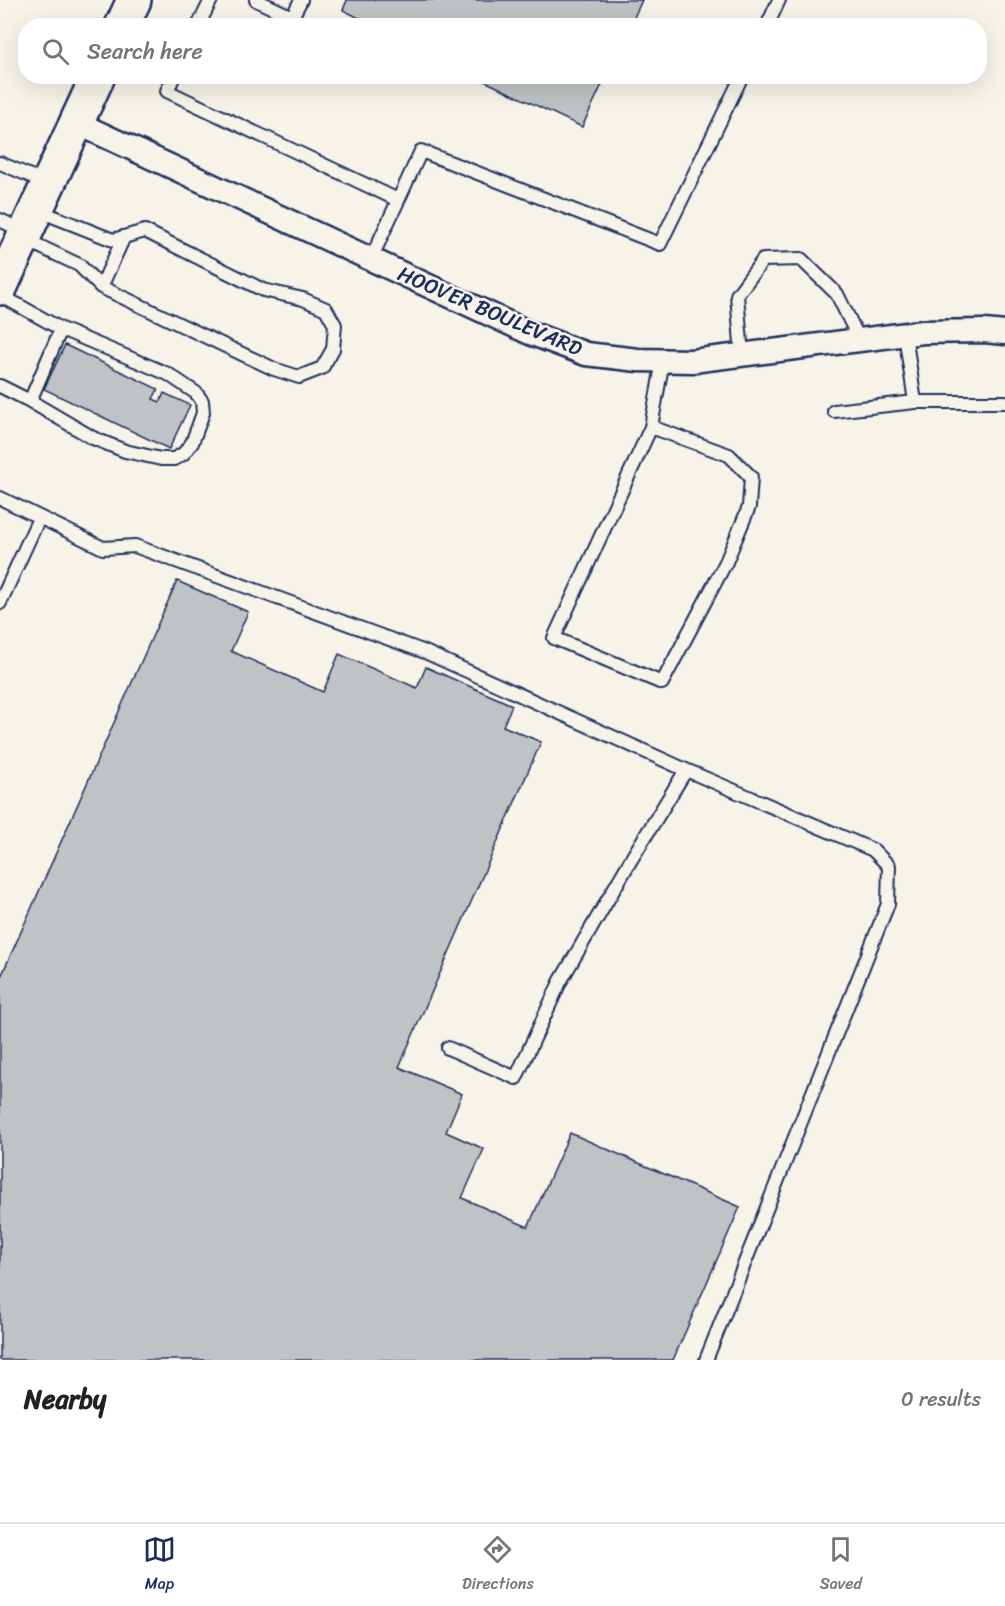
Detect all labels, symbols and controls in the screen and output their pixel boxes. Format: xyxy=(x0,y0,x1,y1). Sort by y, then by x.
search box xyxy=(18,18,987,84)
text: Search here xyxy=(87,32,203,71)
icon: search xyxy=(39,35,72,68)
street label: HOOVER BOULEVARD xyxy=(392,255,589,367)
text: Nearby xyxy=(24,1376,106,1422)
text: 0 results xyxy=(901,1382,981,1417)
tab: Map xyxy=(143,1533,176,1598)
tab: Directions xyxy=(462,1533,534,1598)
tab: Saved xyxy=(820,1533,862,1598)

